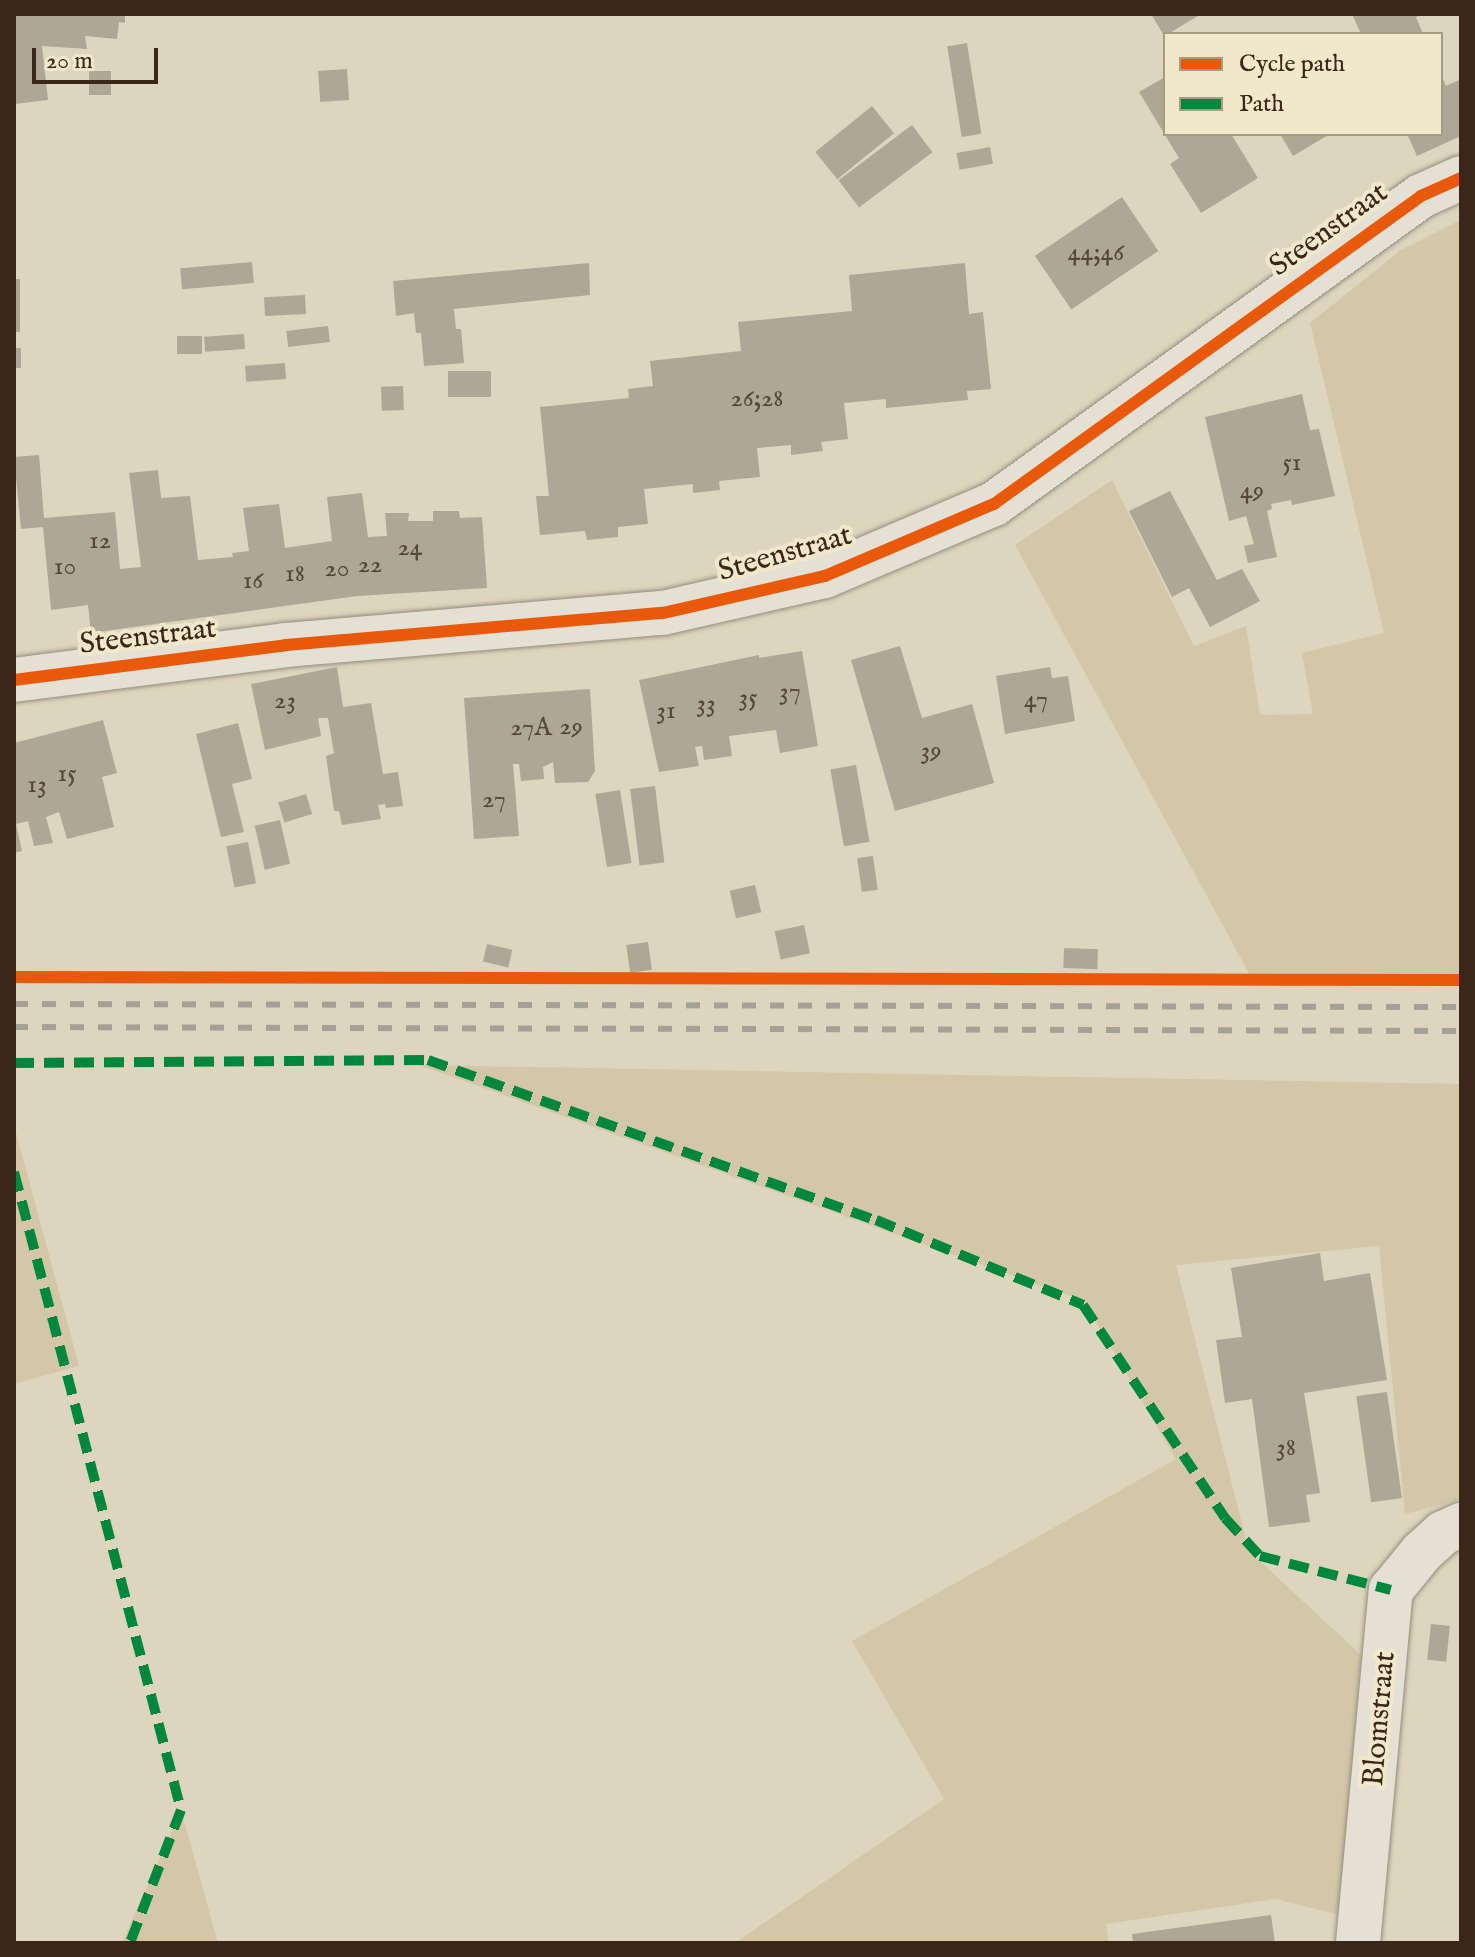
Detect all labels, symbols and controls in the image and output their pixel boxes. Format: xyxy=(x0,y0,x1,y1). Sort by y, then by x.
scale bar xyxy=(36,32,162,82)
legend xyxy=(1163,32,1443,136)
text: 20 m xyxy=(46,46,93,77)
text: Cycle path xyxy=(1239,49,1345,80)
text: Path xyxy=(1239,89,1284,120)
street label: Steenstraat xyxy=(1263,175,1395,285)
house number: 44;46 xyxy=(1068,237,1124,269)
house number: 26;28 xyxy=(731,383,783,415)
house number: 51 xyxy=(1282,447,1302,479)
house number: 49 xyxy=(1240,475,1264,507)
street label: Steenstraat xyxy=(714,518,856,590)
house number: 12 xyxy=(89,525,111,557)
house number: 24 xyxy=(398,532,422,564)
house number: 22 xyxy=(358,549,382,581)
house number: 10 xyxy=(54,551,76,583)
house number: 20 xyxy=(325,553,349,585)
house number: 18 xyxy=(285,558,305,590)
house number: 16 xyxy=(243,565,263,597)
street label: Steenstraat xyxy=(78,611,218,663)
house number: 37 xyxy=(779,676,801,708)
house number: 35 xyxy=(738,682,758,714)
house number: 47 xyxy=(1024,684,1048,716)
house number: 23 xyxy=(274,685,296,717)
house number: 33 xyxy=(696,688,716,720)
house number: 31 xyxy=(656,695,676,727)
house number: 29 xyxy=(559,711,583,743)
house number: 27A xyxy=(510,712,552,744)
house number: 39 xyxy=(920,735,942,767)
house number: 15 xyxy=(57,758,77,790)
house number: 13 xyxy=(27,769,47,801)
house number: 27 xyxy=(482,784,506,816)
house number: 38 xyxy=(1276,1432,1296,1464)
street label: Blomstraat xyxy=(1356,1650,1404,1788)

